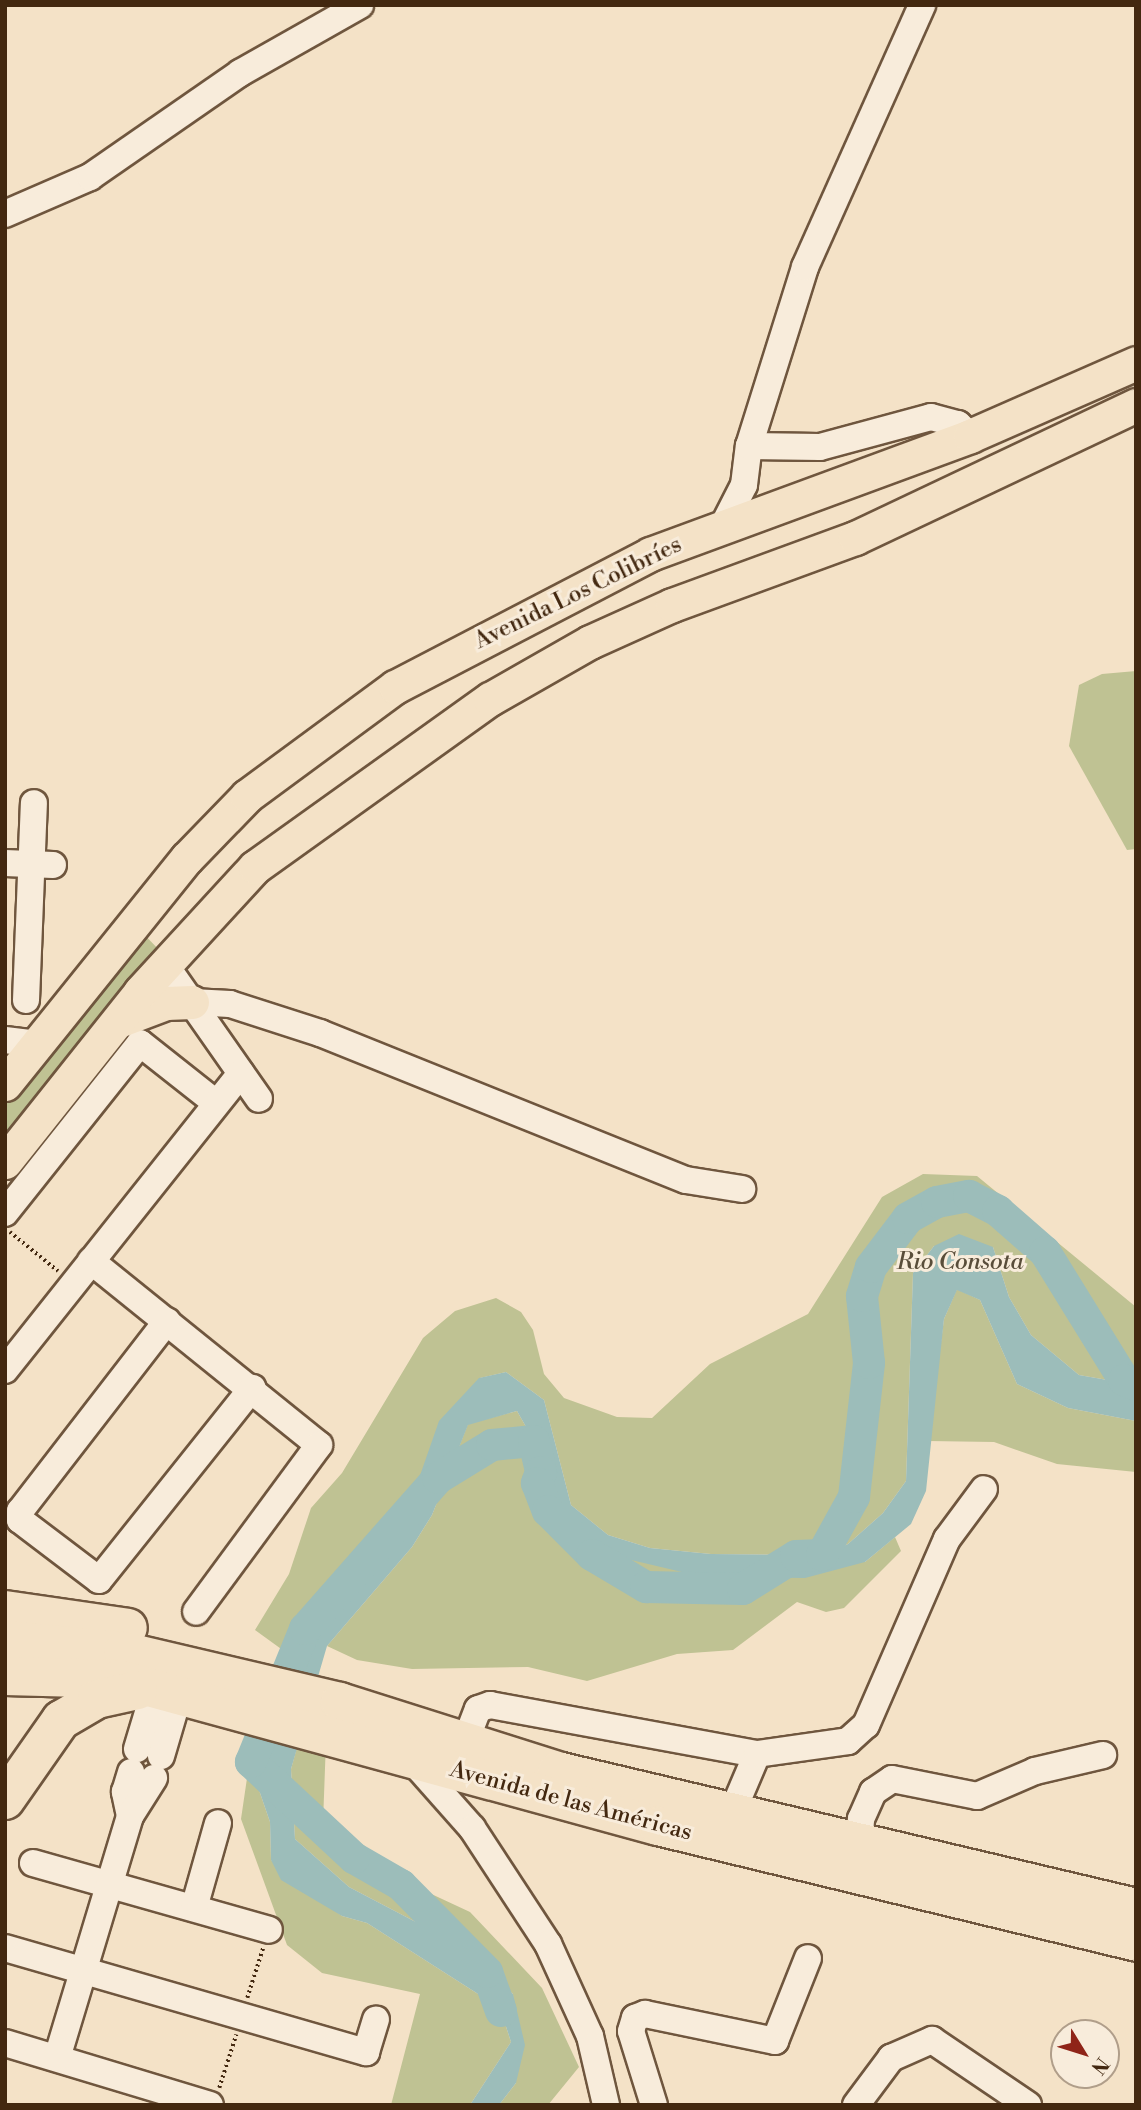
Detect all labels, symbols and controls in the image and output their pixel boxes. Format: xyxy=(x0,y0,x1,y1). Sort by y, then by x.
street label: Avenida Los Colibríes xyxy=(470,531,686,655)
water label: Rio Consota xyxy=(897,1249,1023,1277)
street label: Avenida de las Américas xyxy=(447,1755,695,1847)
north arrow xyxy=(1050,2019,1120,2089)
text: N xyxy=(1086,2052,1114,2079)

